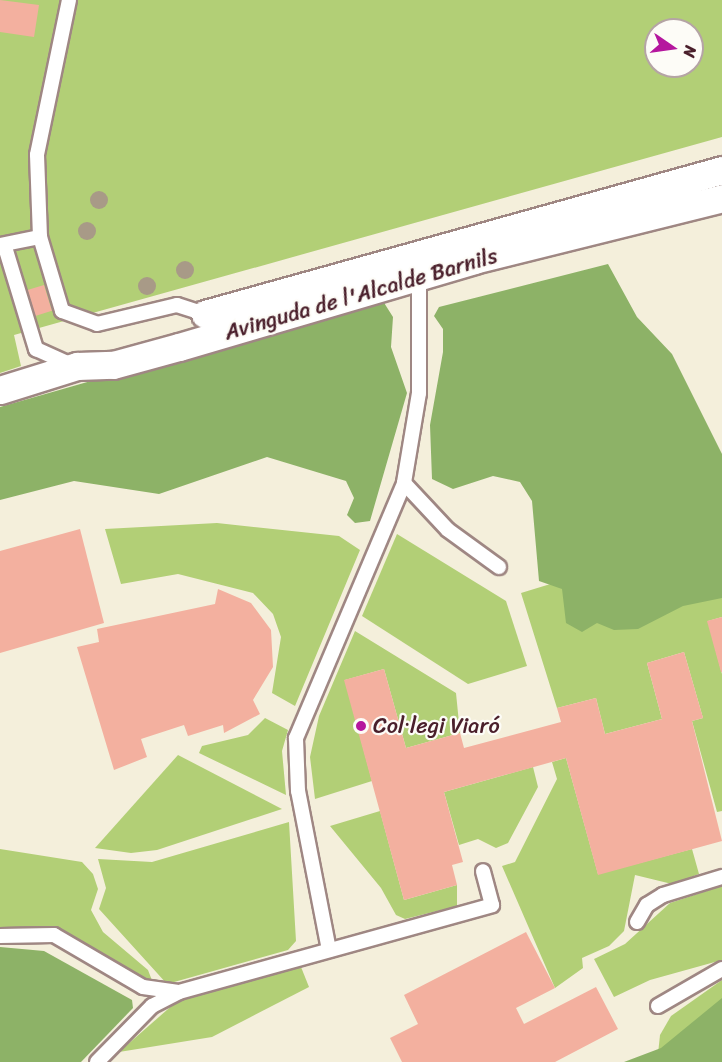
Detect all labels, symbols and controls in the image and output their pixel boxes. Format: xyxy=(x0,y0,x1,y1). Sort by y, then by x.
north arrow xyxy=(644,18,704,78)
text: N xyxy=(675,43,705,60)
street label: Avinguda de l'Alcalde Barnils xyxy=(221,242,501,346)
place label: Col·legi Viaró xyxy=(373,713,501,739)
marker: Col·legi Viaró xyxy=(354,719,368,733)

